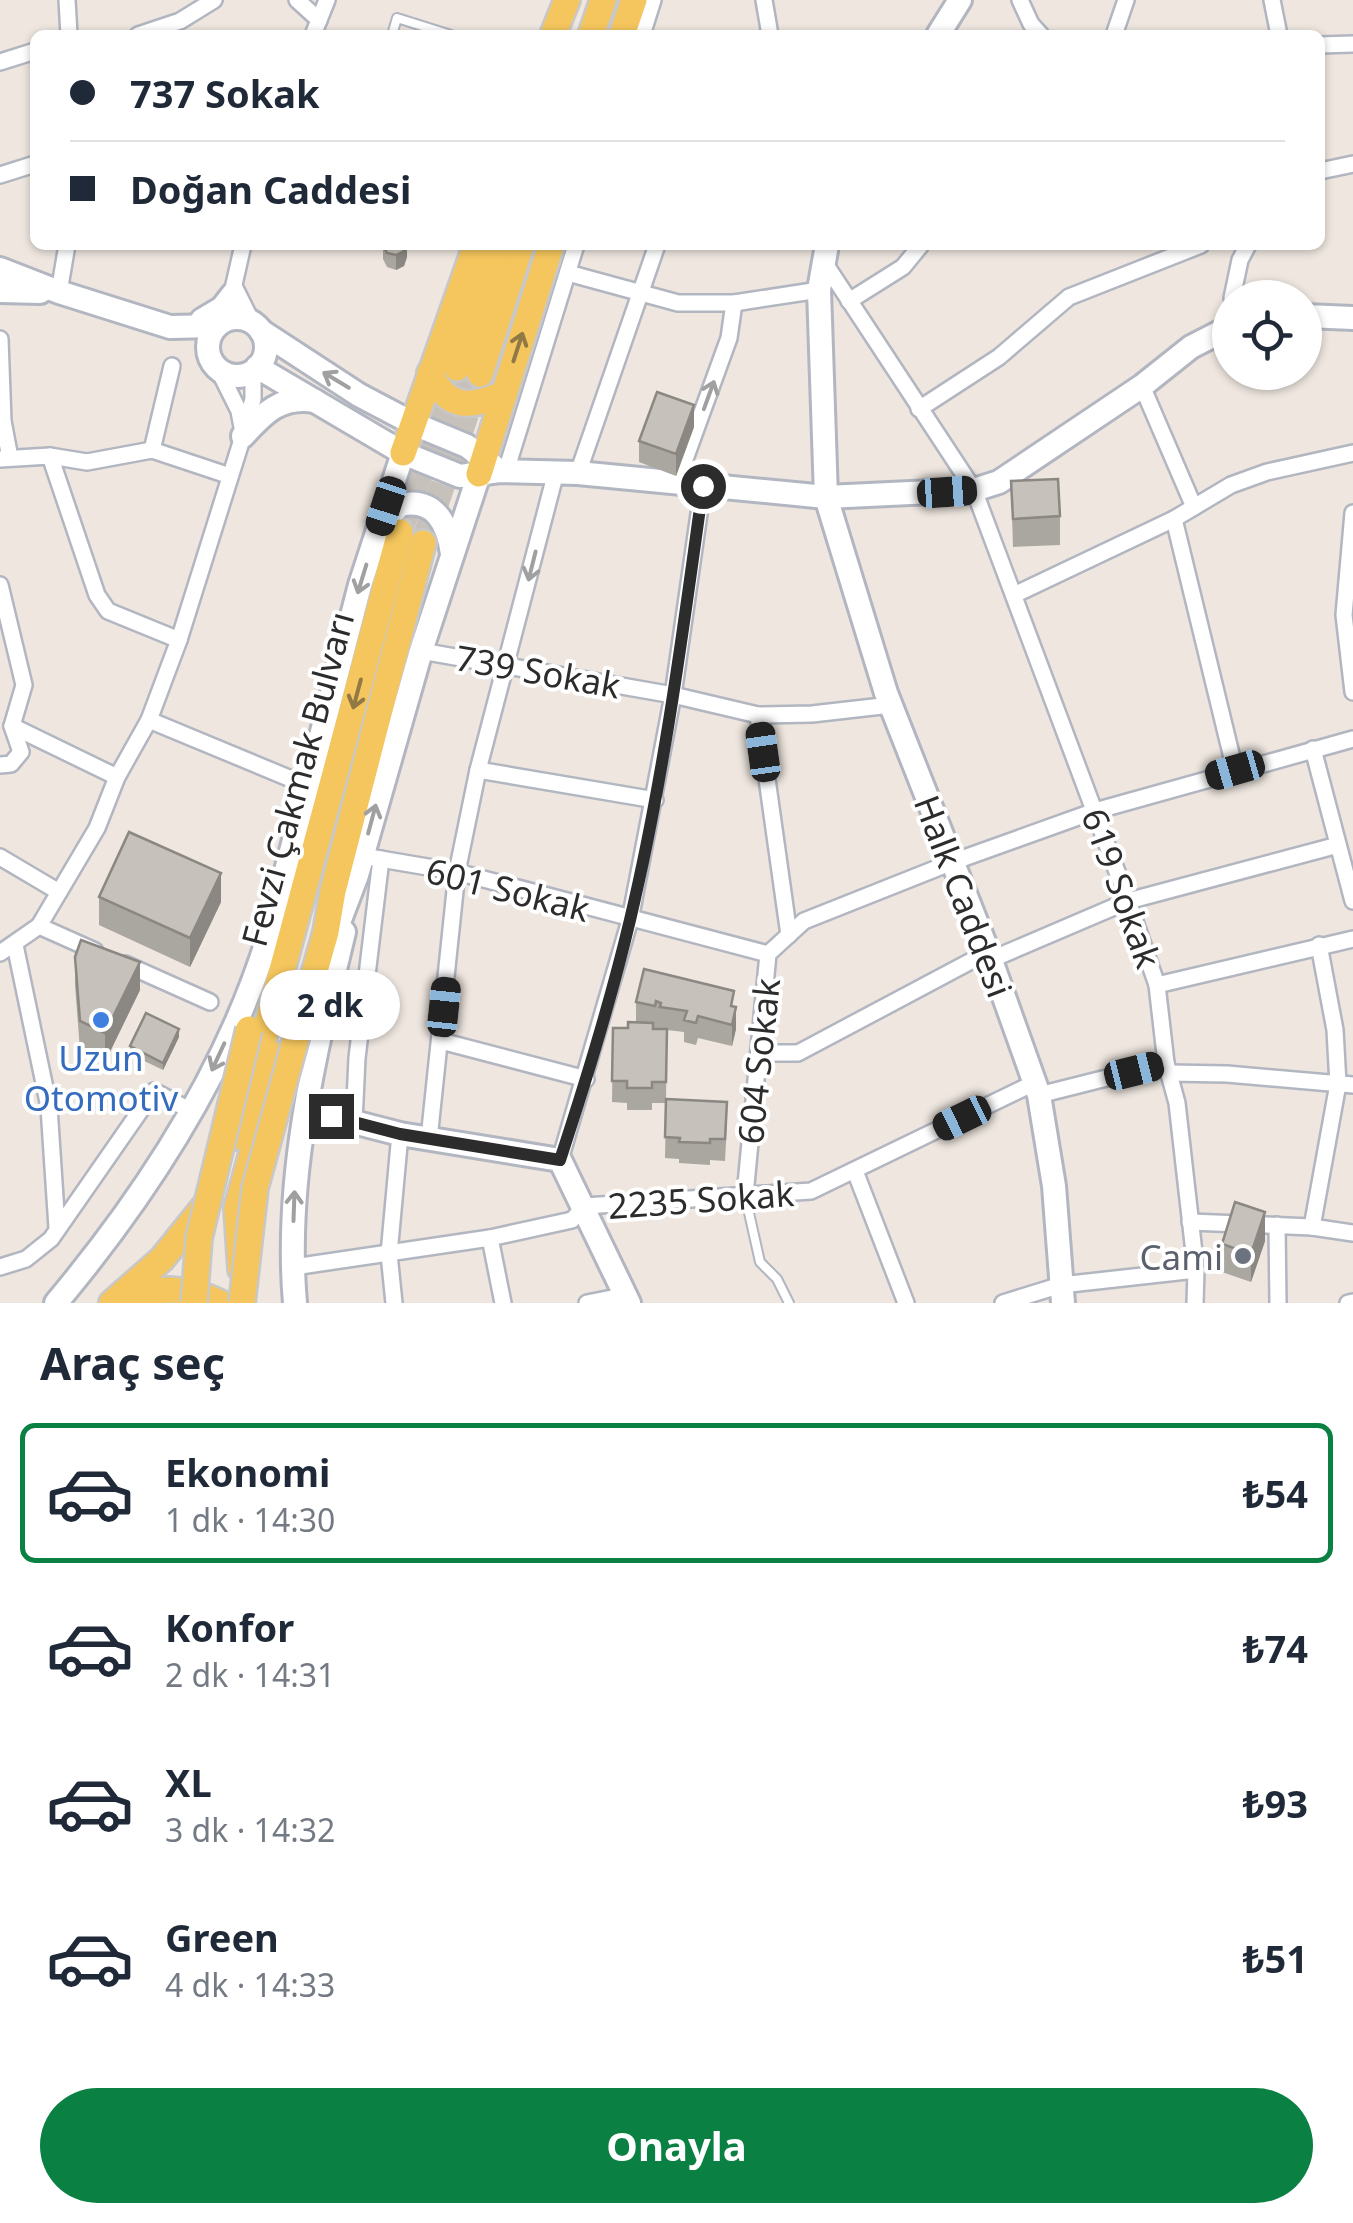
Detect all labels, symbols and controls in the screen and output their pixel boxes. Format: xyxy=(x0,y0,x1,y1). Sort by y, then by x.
text: 737 Sokak xyxy=(130,67,320,119)
text: Doğan Caddesi xyxy=(130,163,411,215)
map controls xyxy=(1212,280,1322,390)
button: locate xyxy=(1212,280,1322,390)
one-way arrow xyxy=(511,332,529,363)
one-way arrow xyxy=(322,370,351,390)
one-way arrow xyxy=(701,380,719,411)
route start xyxy=(681,464,726,509)
car xyxy=(362,473,410,539)
car xyxy=(916,475,978,509)
one-way arrow xyxy=(522,550,541,582)
one-way arrow xyxy=(352,563,370,595)
street label: Fevzi Çakmak Bulvarı xyxy=(230,607,364,951)
street label: 739 Sokak xyxy=(452,633,624,709)
one-way arrow xyxy=(346,677,365,709)
car xyxy=(744,720,782,784)
car xyxy=(1202,747,1268,793)
street label: Halk Caddesi xyxy=(904,788,1024,1004)
street label: 619 Sokak xyxy=(1071,802,1173,975)
one-way arrow xyxy=(364,804,383,835)
street label: 601 Sokak xyxy=(421,846,595,932)
callout: 2 dk xyxy=(261,971,401,1041)
street label: 604 Sokak xyxy=(726,975,790,1146)
car xyxy=(426,976,462,1038)
text: 2 dk xyxy=(297,983,363,1026)
marker: Uzun Otomotiv xyxy=(90,1009,112,1031)
place label: Uzun Otomotiv xyxy=(24,1034,178,1121)
one-way arrow xyxy=(208,1041,227,1071)
car xyxy=(1101,1049,1167,1093)
car xyxy=(928,1091,996,1145)
route end xyxy=(309,1094,354,1139)
street label: 2235 Sokak xyxy=(606,1169,796,1229)
one-way arrow xyxy=(284,1190,303,1222)
place label: Cami xyxy=(1139,1233,1223,1280)
marker: Cami xyxy=(1232,1245,1254,1267)
text: Araç seç xyxy=(40,1332,225,1393)
text: Ekonomi xyxy=(165,1446,330,1498)
icon: car xyxy=(45,1448,135,1538)
text: ₺54 xyxy=(1243,1467,1308,1519)
text: 1 dk · 14:30 xyxy=(165,1498,335,1541)
text: Konfor xyxy=(165,1601,294,1653)
icon: car xyxy=(45,1603,135,1693)
text: ₺74 xyxy=(1243,1622,1308,1674)
text: 2 dk · 14:31 xyxy=(165,1653,335,1696)
text: XL xyxy=(165,1756,212,1808)
icon: car xyxy=(45,1758,135,1848)
text: ₺93 xyxy=(1243,1777,1308,1829)
text: 3 dk · 14:32 xyxy=(165,1808,335,1851)
text: Green xyxy=(165,1911,279,1963)
icon: car xyxy=(45,1913,135,2003)
text: ₺51 xyxy=(1243,1932,1308,1984)
text: 4 dk · 14:33 xyxy=(165,1963,335,2006)
button: Onayla xyxy=(40,2088,1313,2203)

